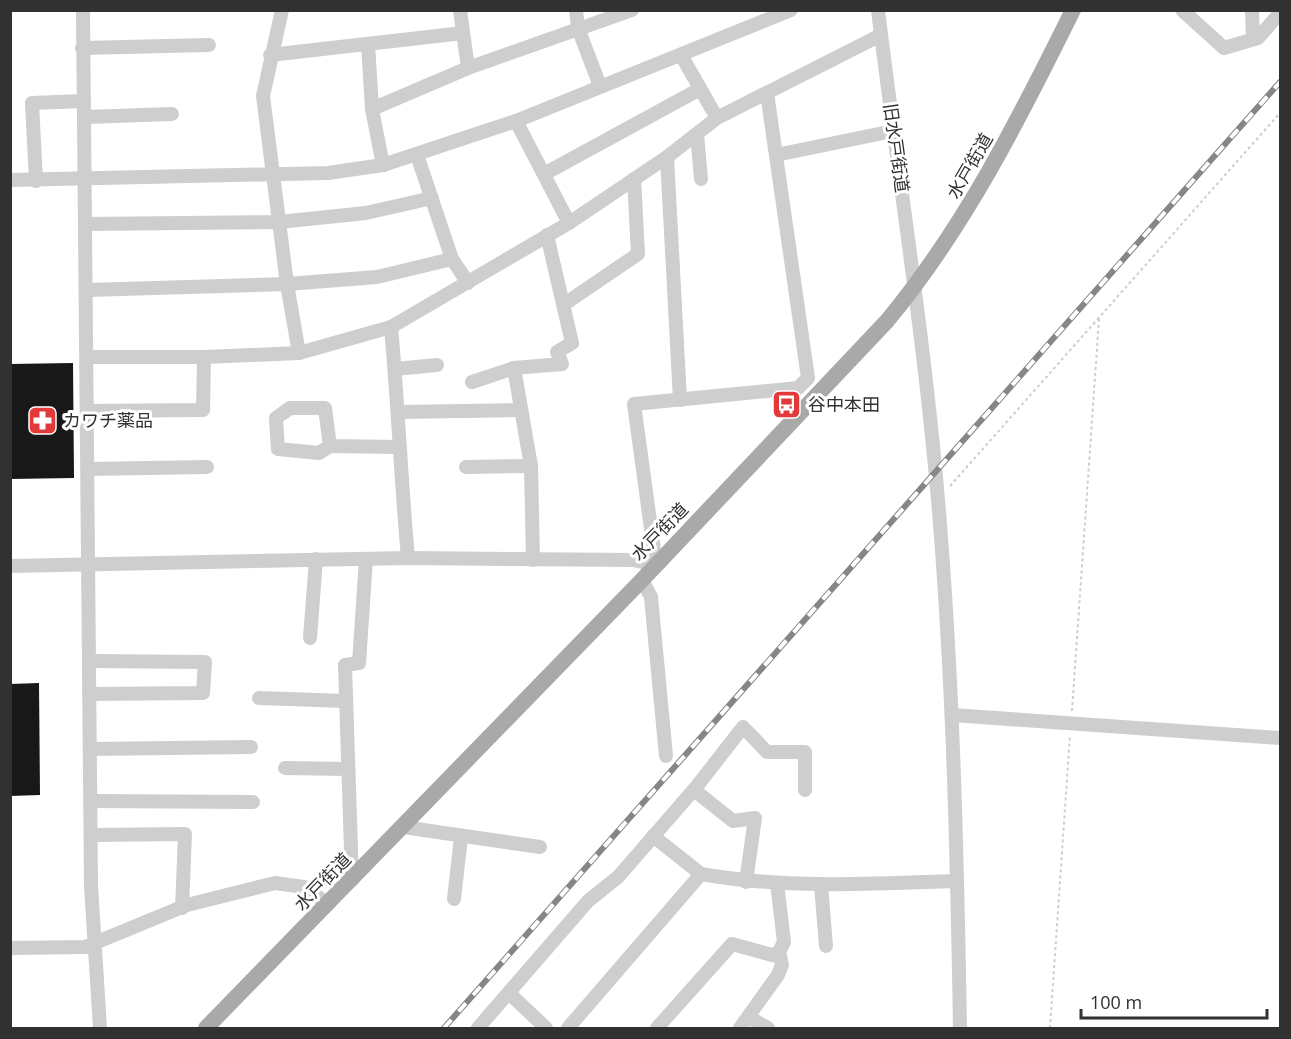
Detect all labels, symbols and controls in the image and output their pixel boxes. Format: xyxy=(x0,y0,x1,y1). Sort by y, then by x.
street label: 旧水戸街道 xyxy=(879,102,915,194)
street label: 水戸街道 xyxy=(941,128,998,203)
bus stop icon: 谷中本田 xyxy=(771,389,803,421)
place label: 谷中本田 xyxy=(808,392,880,416)
pharmacy icon: カワチ薬品 xyxy=(26,405,58,437)
place label: カワチ薬品 xyxy=(63,408,153,432)
street label: 水戸街道 xyxy=(626,497,693,566)
street label: 水戸街道 xyxy=(289,847,356,916)
scale bar xyxy=(1081,982,1267,1020)
text: 100 m xyxy=(1090,990,1142,1014)

